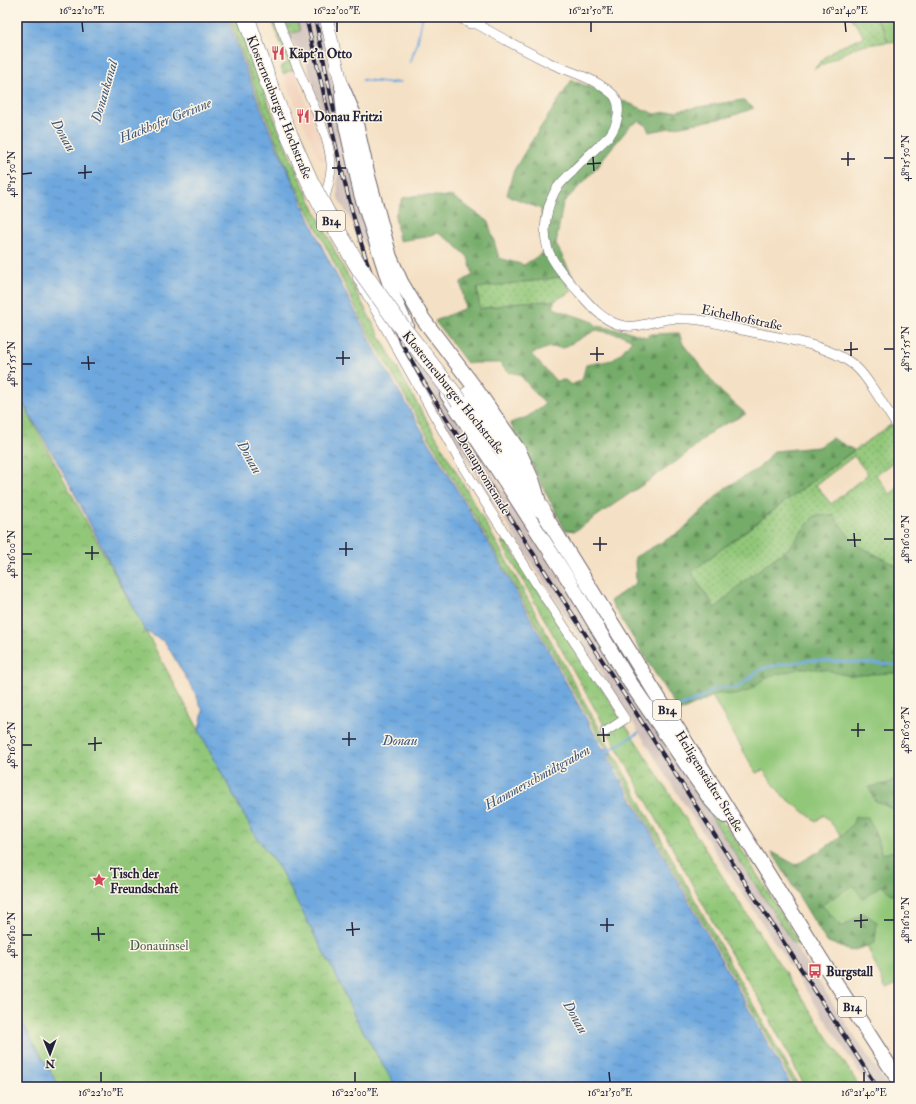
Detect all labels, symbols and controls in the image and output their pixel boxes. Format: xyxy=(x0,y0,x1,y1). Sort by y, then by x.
text: 16°22'10"E xyxy=(60,5,105,17)
text: 16°22'00"E xyxy=(314,5,360,17)
text: 16°21'50"E xyxy=(569,5,613,17)
text: 16°21'40"E xyxy=(822,5,868,17)
street label: Klosterneuburger Hochstraße xyxy=(243,33,315,182)
restaurant icon: Käpt'n Otto xyxy=(270,45,286,61)
place label: Käpt'n Otto xyxy=(289,46,353,63)
water label: Donaukanal xyxy=(87,57,122,125)
water label: Hackhofer Gerinne xyxy=(116,94,214,147)
restaurant icon: Donau Fritzi xyxy=(295,108,311,124)
place label: Donau Fritzi xyxy=(314,109,383,125)
water label: Donau xyxy=(47,115,80,155)
text: 48°15'50"N xyxy=(900,135,912,181)
text: 48°15'50"N xyxy=(6,151,18,197)
road number: B14 xyxy=(317,211,345,231)
street label: Eichelhofstraße xyxy=(700,302,784,334)
text: 48°15'55"N xyxy=(900,326,912,372)
street label: Klosterneuburger Hochstraße xyxy=(399,328,508,458)
text: 48°15'55"N xyxy=(6,341,18,387)
street label: Donaupromenade xyxy=(452,430,514,518)
water label: Donau xyxy=(233,437,266,477)
text: 48°16'00"N xyxy=(900,515,912,563)
text: 48°16'00"N xyxy=(6,530,18,578)
road number: B14 xyxy=(653,700,681,720)
text: 48°16'05"N xyxy=(900,706,912,754)
text: 48°16'05"N xyxy=(6,721,18,769)
street label: Heiligenstädter Straße xyxy=(672,728,747,836)
water label: Donau xyxy=(382,732,418,749)
water label: Hammerschmidtgraben xyxy=(481,741,593,814)
place label: Tisch der Freundschaft xyxy=(109,866,179,897)
place icon: Tisch der Freundschaft xyxy=(91,872,107,888)
text: 48°16'10"N xyxy=(900,897,912,943)
text: 48°16'10"N xyxy=(6,912,18,958)
park label: Donauinsel xyxy=(129,938,189,954)
bus stop icon: Burgstall xyxy=(807,963,823,979)
place label: Burgstall xyxy=(826,964,874,981)
water label: Donau xyxy=(559,997,592,1037)
road number: B14 xyxy=(838,997,866,1017)
north arrow xyxy=(30,1034,70,1074)
text: N xyxy=(44,1057,56,1070)
text: 16°22'10"E xyxy=(79,1087,124,1099)
text: 16°22'00"E xyxy=(332,1087,378,1099)
text: 16°21'50"E xyxy=(588,1087,632,1099)
text: 16°21'40"E xyxy=(841,1087,887,1099)

